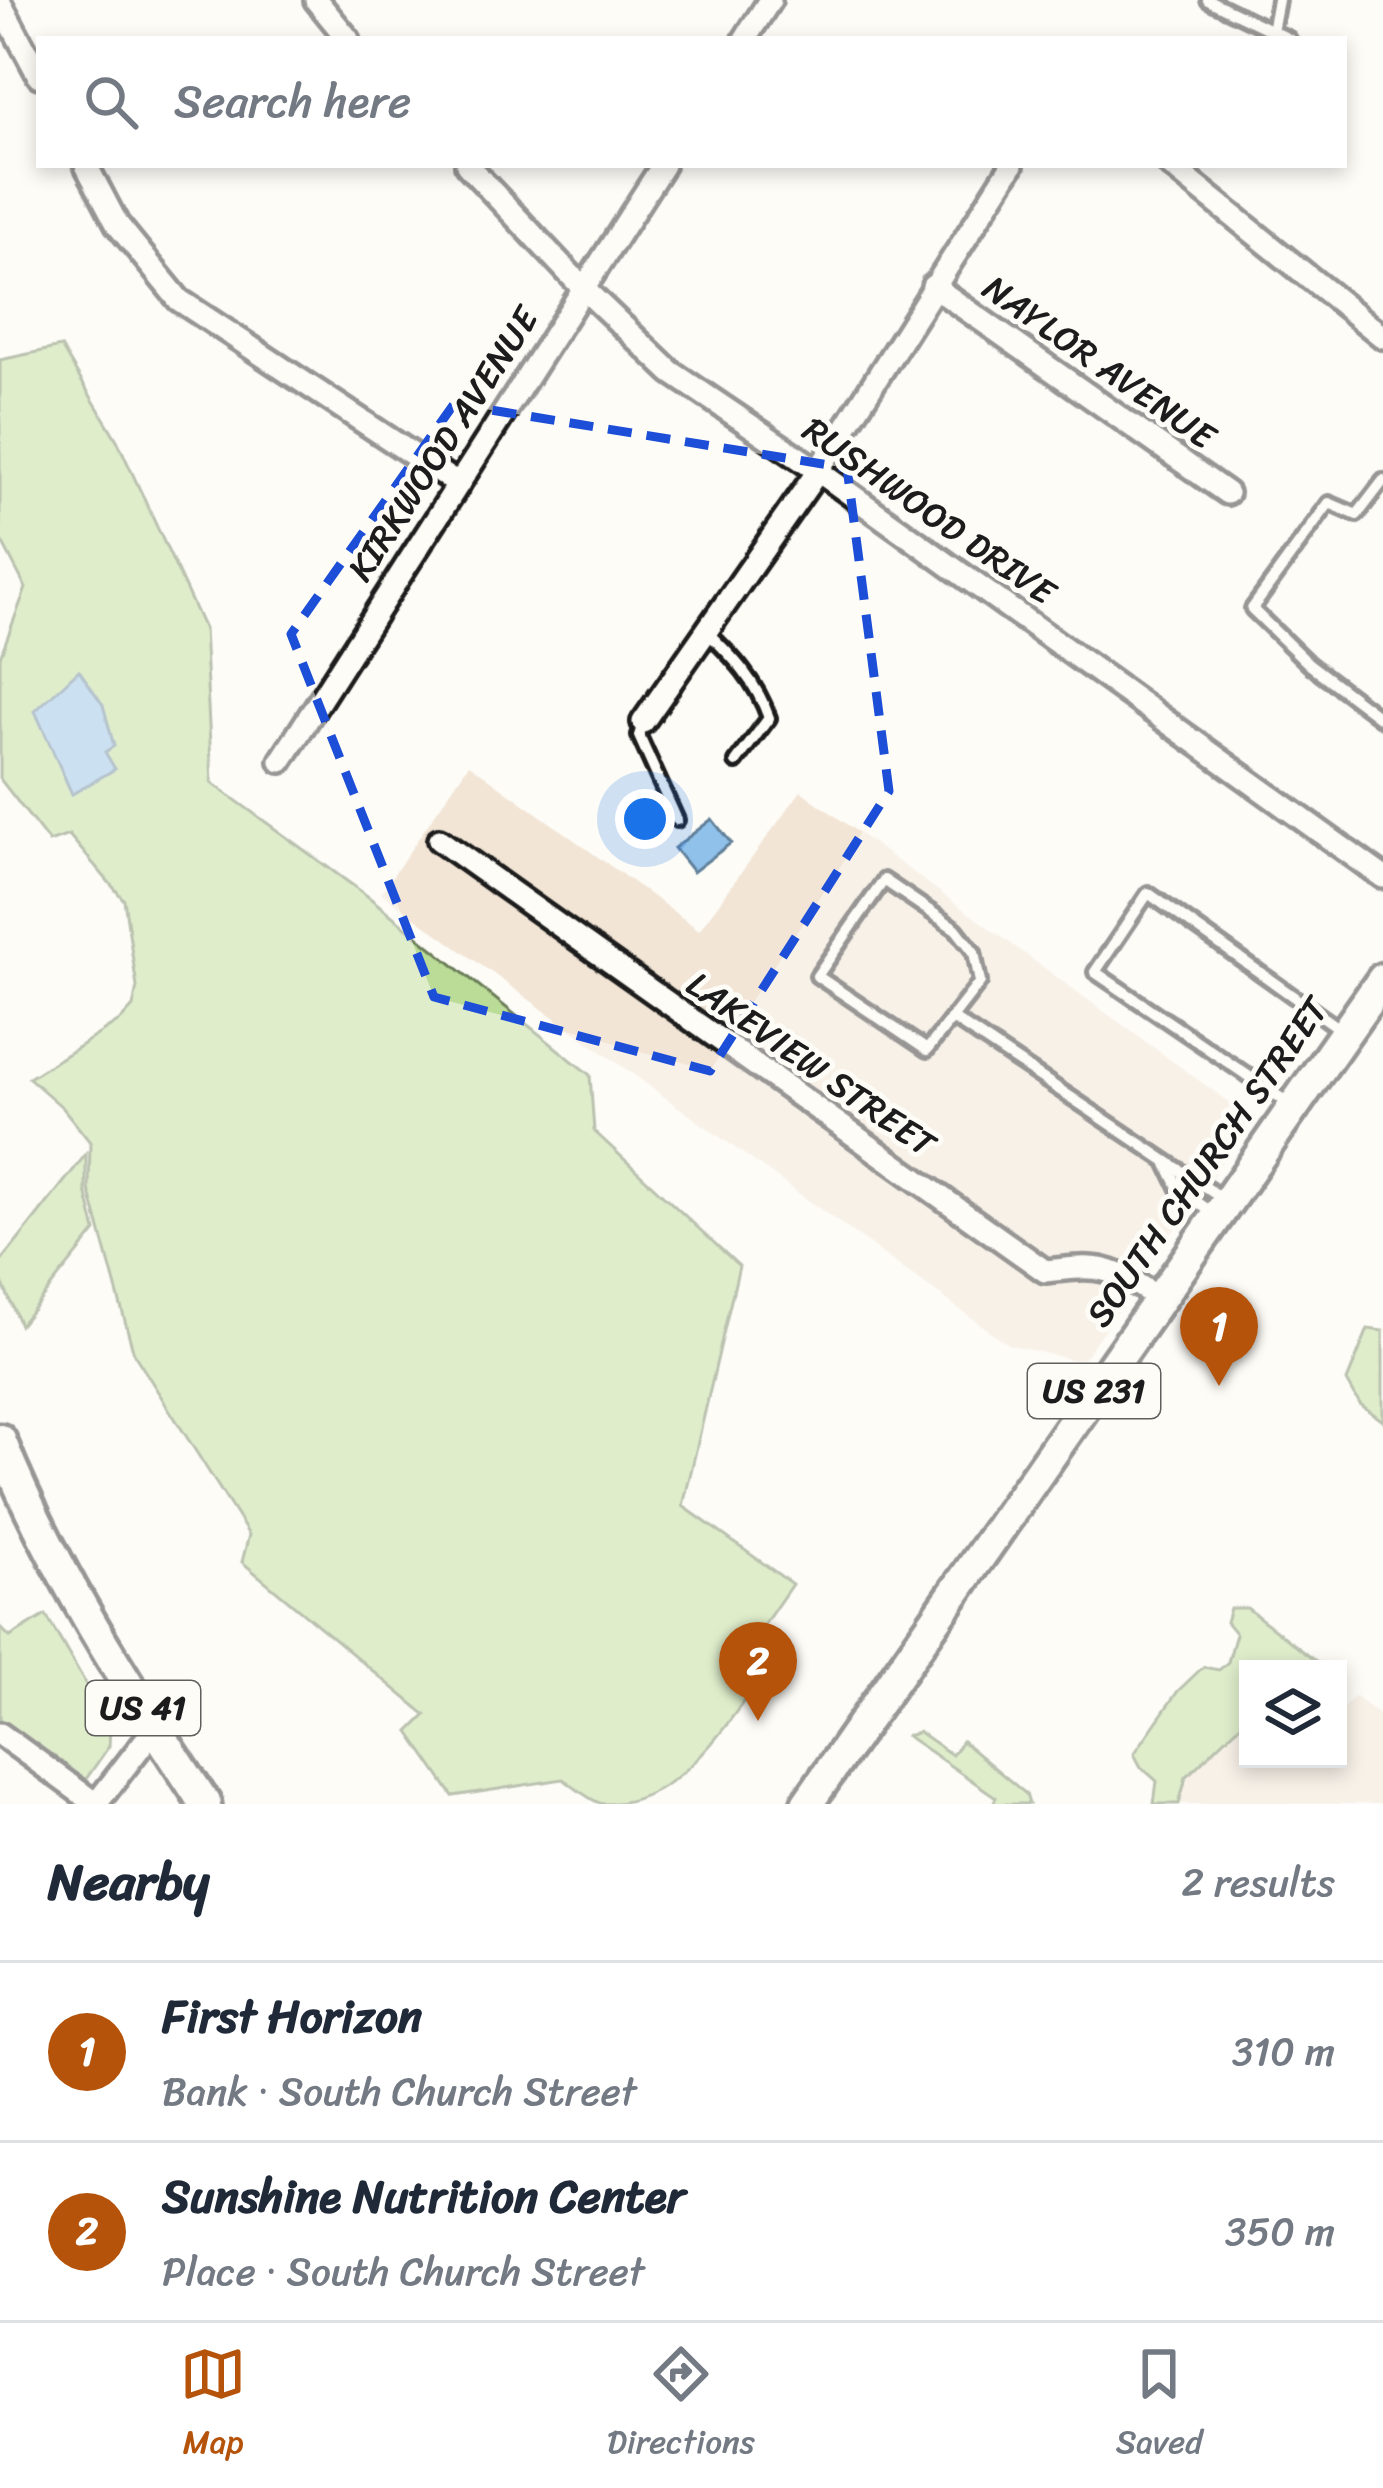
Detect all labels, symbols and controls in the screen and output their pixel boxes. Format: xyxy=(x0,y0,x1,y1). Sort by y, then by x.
search box xyxy=(36,36,1347,168)
text: Search here xyxy=(174,62,411,142)
icon: search xyxy=(78,69,144,135)
street label: NAYLOR AVENUE xyxy=(969,257,1231,468)
street label: KIRKWOOD AVENUE xyxy=(330,292,557,595)
street label: RUSHWOOD DRIVE xyxy=(789,399,1071,624)
your location xyxy=(615,789,675,849)
street label: LAKEVIEW STREET xyxy=(673,954,951,1175)
street label: SOUTH CHURCH STREET xyxy=(1068,981,1347,1341)
pin: 1 xyxy=(1180,1287,1258,1386)
road number: US 231 xyxy=(1028,1364,1160,1418)
pin: 2 xyxy=(719,1622,797,1721)
map controls xyxy=(1239,1660,1347,1768)
button: layers xyxy=(1239,1660,1347,1768)
road number: US 41 xyxy=(86,1681,200,1735)
text: Nearby xyxy=(48,1837,209,1927)
text: 2 results xyxy=(1181,1848,1335,1917)
text: First Horizon xyxy=(162,1977,422,2057)
text: 1 xyxy=(79,2017,95,2086)
text: 310 m xyxy=(1232,2017,1335,2086)
text: Bank · South Church Street xyxy=(162,2057,637,2126)
text: Sunshine Nutrition Center xyxy=(162,2157,685,2237)
text: 2 xyxy=(76,2197,98,2266)
text: 350 m xyxy=(1225,2197,1335,2266)
text: Place · South Church Street xyxy=(162,2237,644,2306)
tab: Map xyxy=(180,2341,246,2471)
tab: Directions xyxy=(607,2341,755,2471)
tab: Saved xyxy=(1116,2341,1203,2471)

